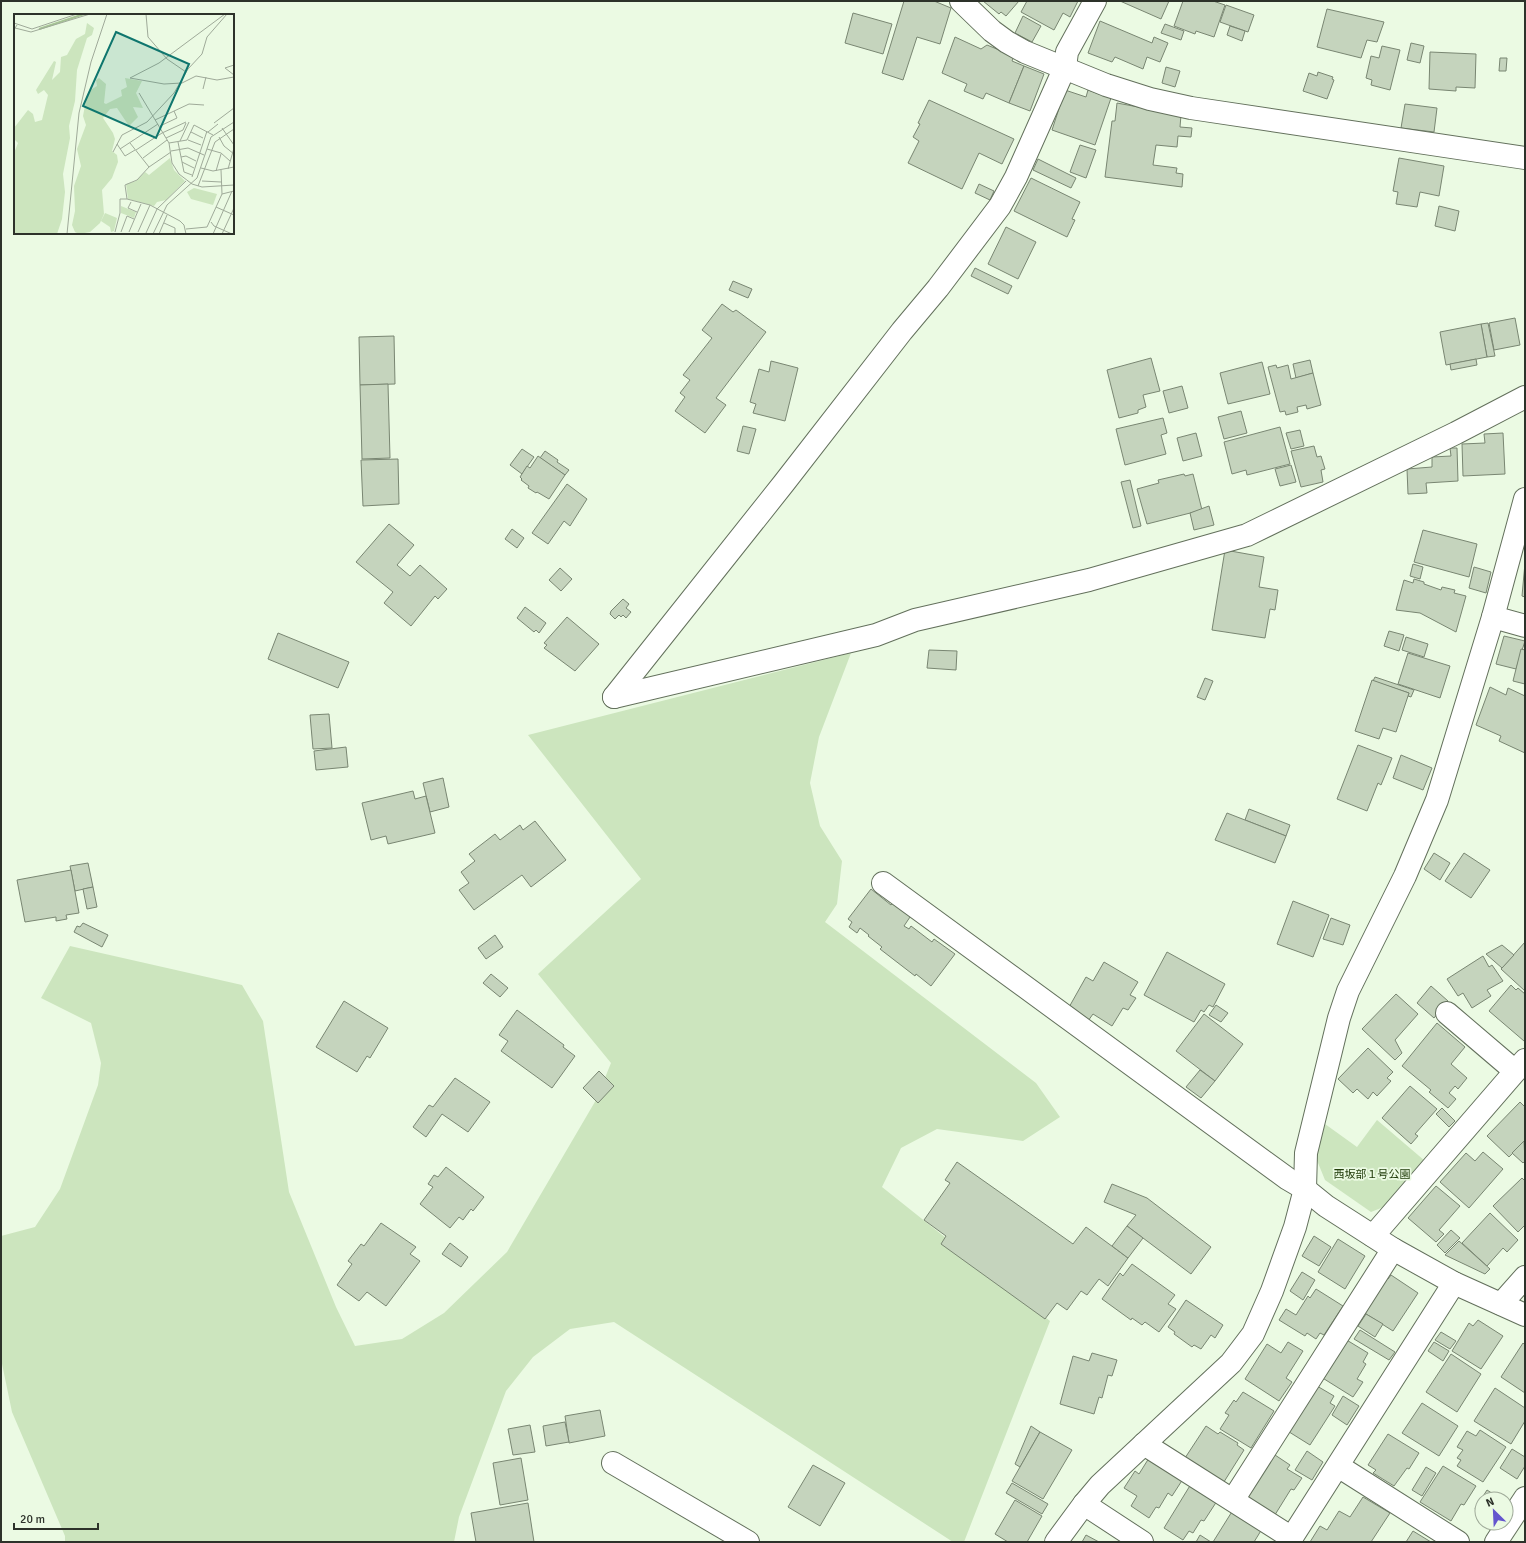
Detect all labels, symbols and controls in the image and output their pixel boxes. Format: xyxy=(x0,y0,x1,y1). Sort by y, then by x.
inset map xyxy=(14,14,234,234)
park label: 西坂部１号公園 xyxy=(1334,1168,1411,1181)
north arrow xyxy=(1474,1491,1514,1531)
text: N xyxy=(1484,1495,1496,1510)
scale bar xyxy=(14,1505,98,1531)
text: 20 m xyxy=(20,1512,45,1527)

